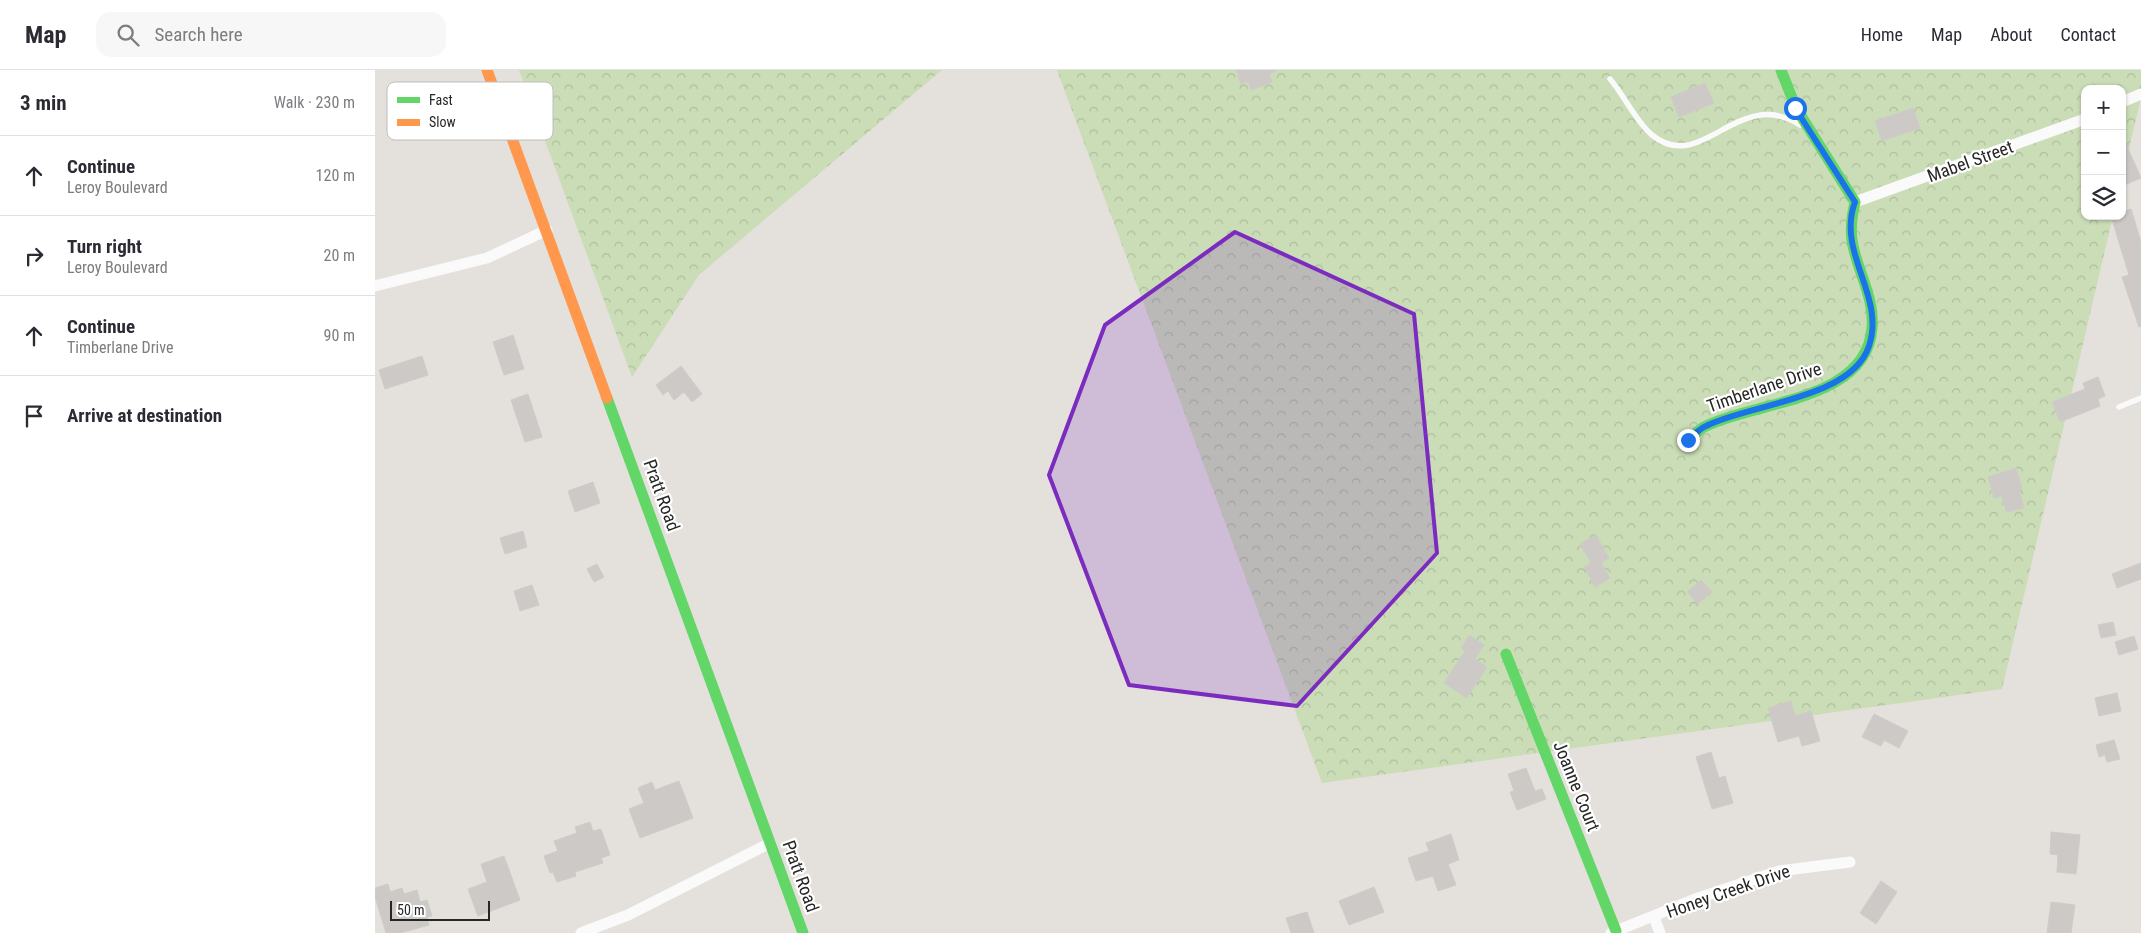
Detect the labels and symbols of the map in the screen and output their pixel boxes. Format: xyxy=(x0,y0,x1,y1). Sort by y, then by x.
legend xyxy=(387,82,553,140)
text: Fast xyxy=(429,92,453,108)
route start xyxy=(1784,97,1807,120)
text: Slow xyxy=(429,114,456,130)
street label: Mabel Street xyxy=(1924,136,2016,186)
street label: Timberlane Drive xyxy=(1704,358,1824,416)
route end xyxy=(1677,429,1700,452)
street label: Pratt Road xyxy=(639,456,685,534)
street label: Joanne Court xyxy=(1549,738,1605,834)
street label: Pratt Road xyxy=(778,837,824,915)
street label: Honey Creek Drive xyxy=(1663,860,1793,922)
scale bar xyxy=(390,898,490,921)

